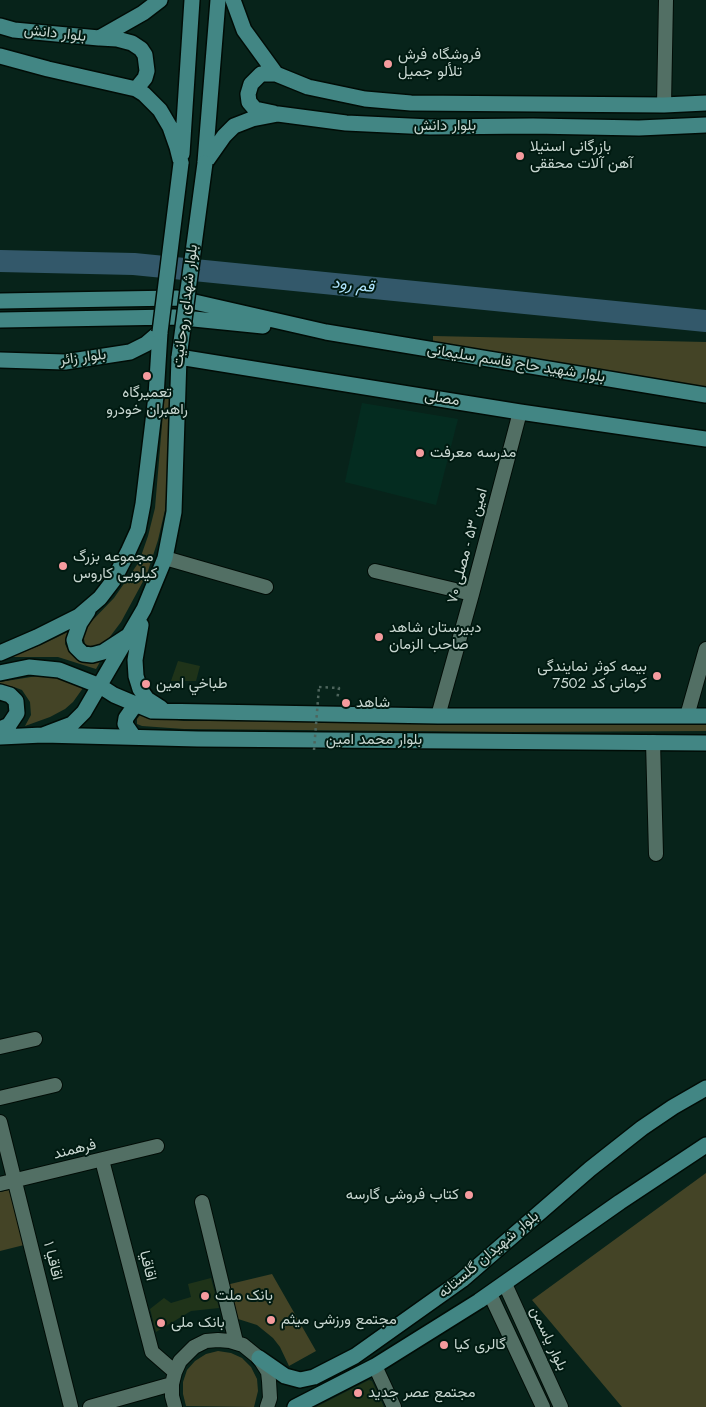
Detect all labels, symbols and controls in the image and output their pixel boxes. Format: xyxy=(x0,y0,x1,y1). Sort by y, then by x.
street label: بلوار دانش xyxy=(23,22,87,46)
place label: فروشگاه فرش تلألو جمیل xyxy=(398,46,481,81)
marker: فروشگاه فرش تلألو جمیل xyxy=(382,58,394,70)
street label: بلوار دانش xyxy=(414,117,476,135)
place label: بازرگانی استیلا آهن آلات محققی xyxy=(530,138,633,173)
marker: بازرگانی استیلا آهن آلات محققی xyxy=(514,150,526,162)
street label: بلوار شهدای روحانیت xyxy=(170,243,202,369)
water label: قم رود xyxy=(331,274,375,298)
street label: بلوار شهید حاج قاسم سلیمانی xyxy=(426,341,606,387)
street label: بلوار زائر xyxy=(59,346,107,370)
marker: تعمیرگاه راهبران خودرو xyxy=(141,370,153,382)
place label: تعمیرگاه راهبران خودرو xyxy=(106,384,188,419)
street label: مصلی xyxy=(423,387,461,411)
place label: مدرسه معرفت xyxy=(430,444,516,462)
marker: مدرسه معرفت xyxy=(414,447,426,459)
street label: امین ۵۳ - مصلی ۷۰ xyxy=(444,486,492,606)
place label: مجموعه بزرگ کیلویی کاروس xyxy=(73,548,157,583)
marker: مجموعه بزرگ کیلویی کاروس xyxy=(57,560,69,572)
place label: دبیرستان شاهد صاحب الزمان xyxy=(389,619,481,654)
marker: دبیرستان شاهد صاحب الزمان xyxy=(373,631,385,643)
place label: بیمه کوثر نمایندگی کرمانی کد 7502 xyxy=(537,658,647,693)
marker: بیمه کوثر نمایندگی کرمانی کد 7502 xyxy=(651,670,663,682)
place label: طباخي امين xyxy=(156,675,227,693)
marker: طباخي امين xyxy=(140,678,152,690)
place label: شاهد xyxy=(356,694,390,712)
marker: شاهد xyxy=(340,697,352,709)
street label: بلوار محمد امین xyxy=(326,731,422,749)
street label: فرهمند xyxy=(52,1136,98,1164)
place label: کتاب فروشی گارسه xyxy=(346,1186,459,1204)
marker: کتاب فروشی گارسه xyxy=(463,1189,475,1201)
street label: بلوار شهیدان گلستانه xyxy=(435,1208,543,1302)
street label: اقاقیا ۱ xyxy=(39,1240,65,1282)
street label: اقاقیا xyxy=(135,1249,159,1283)
place label: بانک ملت xyxy=(215,1287,273,1305)
marker: بانک ملت xyxy=(199,1290,211,1302)
street label: بلوار یاسمن xyxy=(525,1304,571,1374)
place label: مجتمع ورزشی میثم xyxy=(281,1311,397,1329)
place label: بانک ملی xyxy=(171,1314,225,1332)
marker: مجتمع ورزشی میثم xyxy=(265,1314,277,1326)
marker: بانک ملی xyxy=(155,1317,167,1329)
place label: گالری کیا xyxy=(454,1336,506,1354)
marker: گالری کیا xyxy=(438,1339,450,1351)
place label: مجتمع عصر جدید xyxy=(368,1384,475,1402)
marker: مجتمع عصر جدید xyxy=(352,1387,364,1399)

